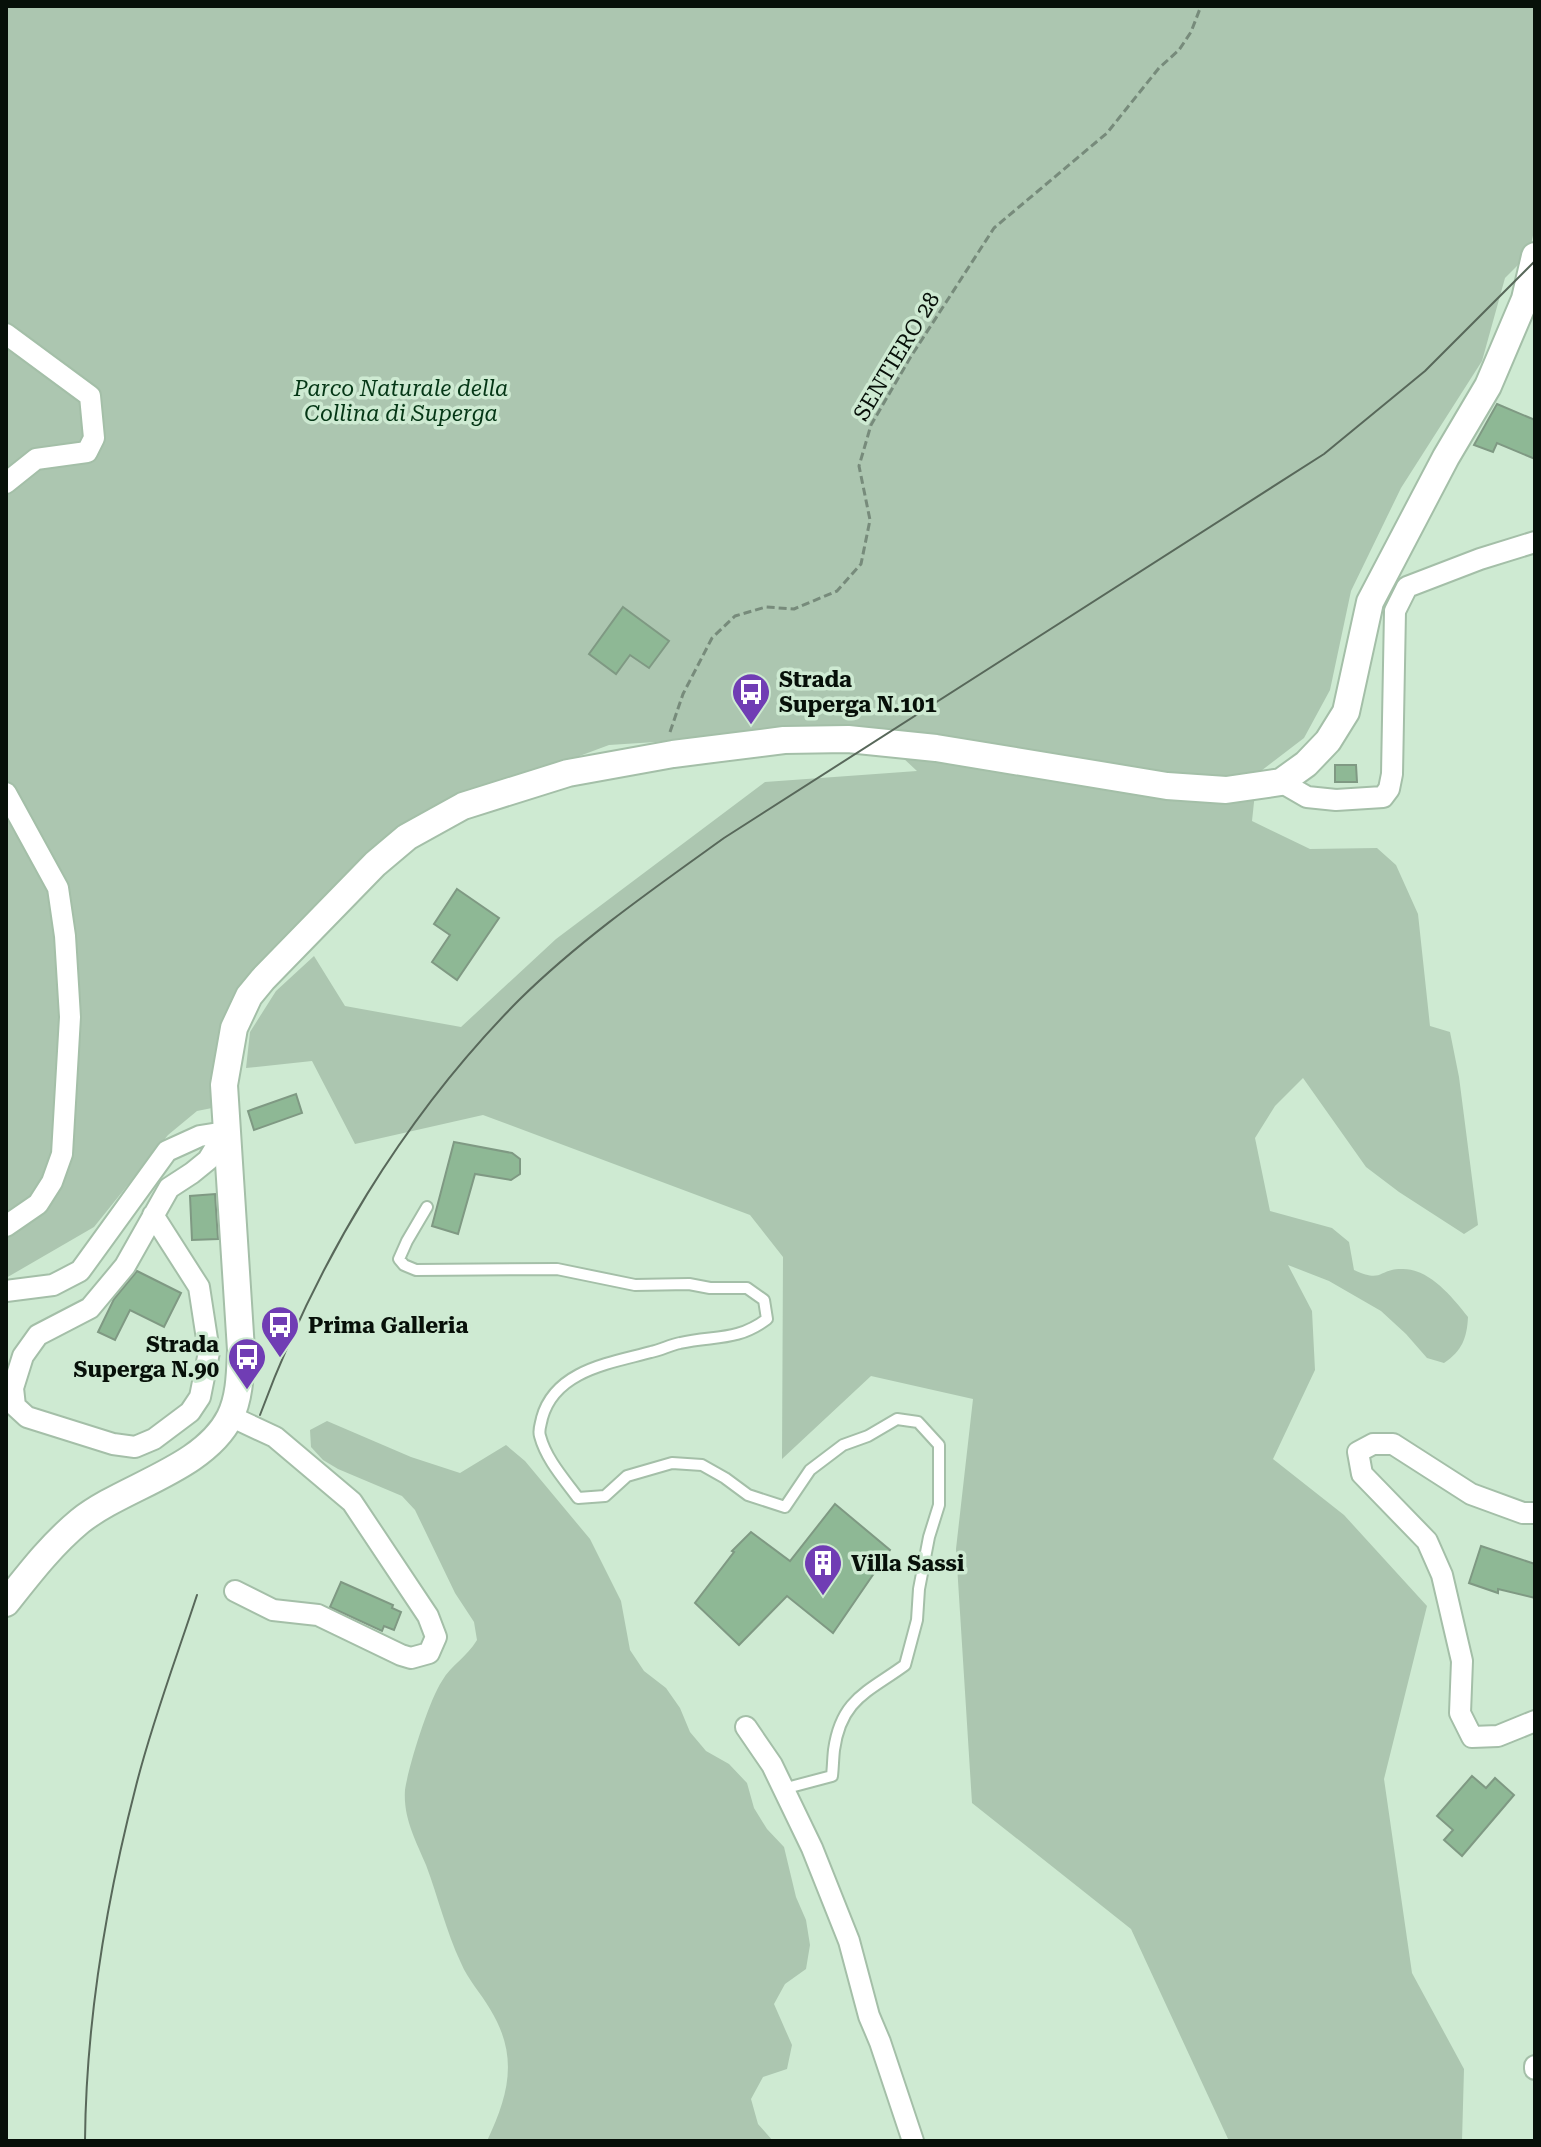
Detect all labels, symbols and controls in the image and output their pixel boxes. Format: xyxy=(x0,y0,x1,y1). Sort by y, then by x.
street label: SENTIERO 28 xyxy=(848,288,945,425)
park label: Parco Naturale della Collina di Superga xyxy=(293,376,508,426)
place label: Strada Superga N.101 xyxy=(779,667,937,717)
bus stop icon: Strada Superga N.101 xyxy=(730,671,772,726)
bus stop icon: Prima Galleria xyxy=(259,1304,301,1359)
place label: Prima Galleria xyxy=(308,1313,468,1338)
place label: Strada Superga N.90 xyxy=(73,1332,219,1382)
bus stop icon: Strada Superga N.90 xyxy=(226,1336,268,1391)
building icon: Villa Sassi xyxy=(802,1542,844,1597)
place label: Villa Sassi xyxy=(851,1551,964,1576)

